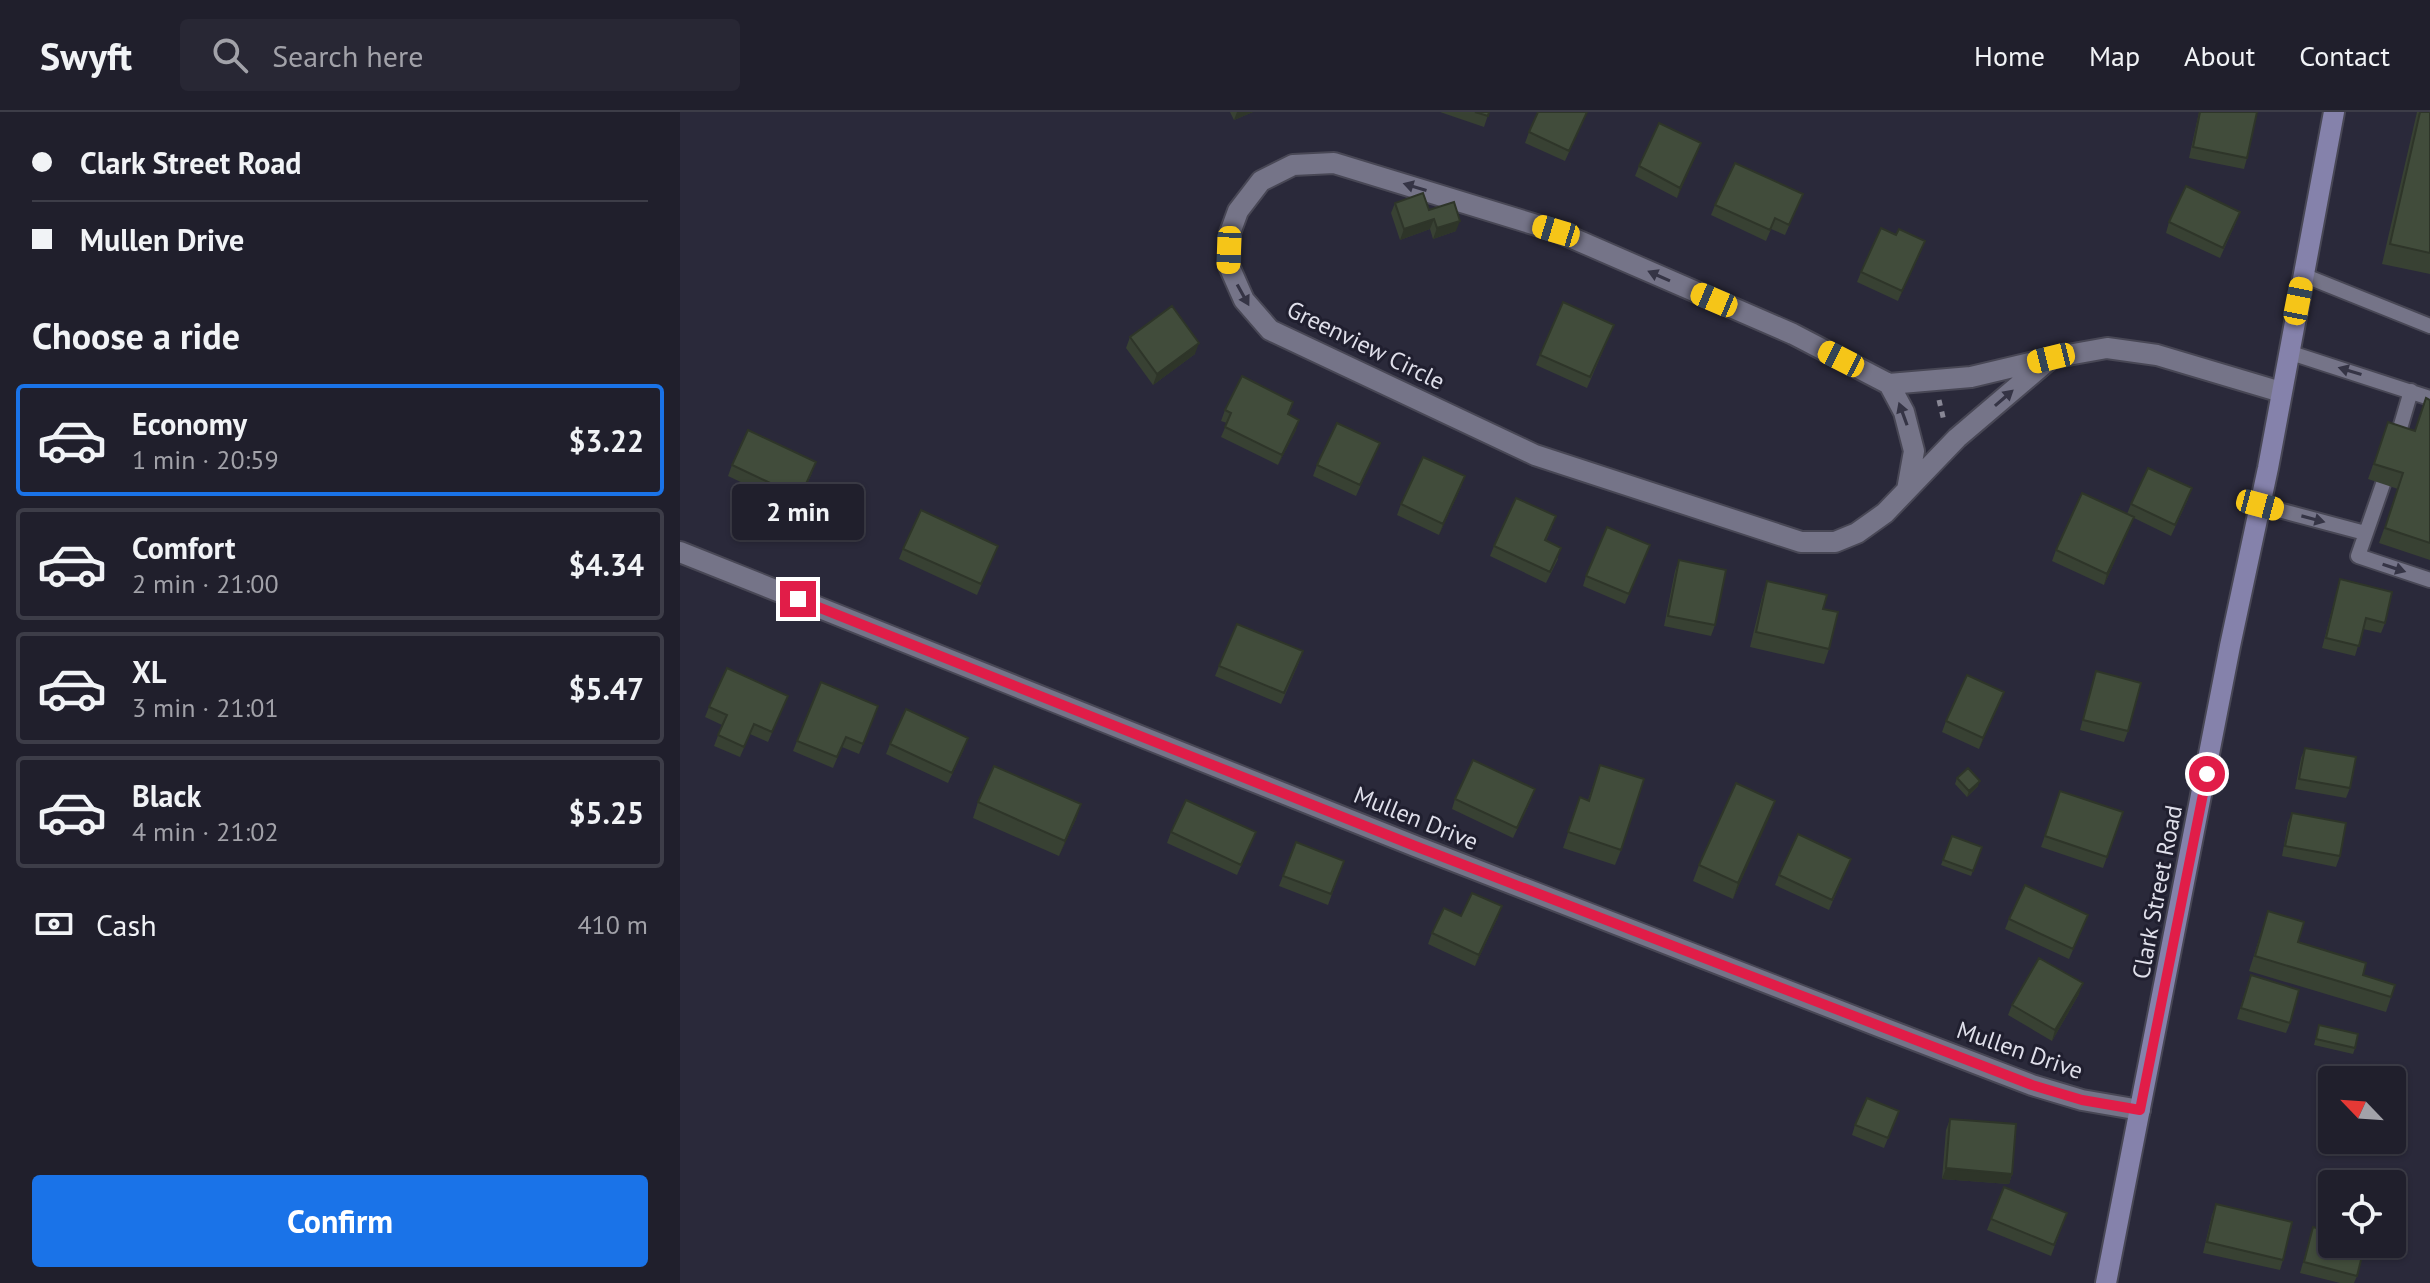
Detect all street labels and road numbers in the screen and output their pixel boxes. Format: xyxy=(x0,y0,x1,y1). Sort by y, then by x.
street label: Greenview Circle xyxy=(1282,293,1450,397)
street label: Mullen Drive xyxy=(1349,779,1483,857)
street label: Clark Street Road xyxy=(2125,802,2189,982)
street label: Mullen Drive xyxy=(1953,1014,2087,1086)

